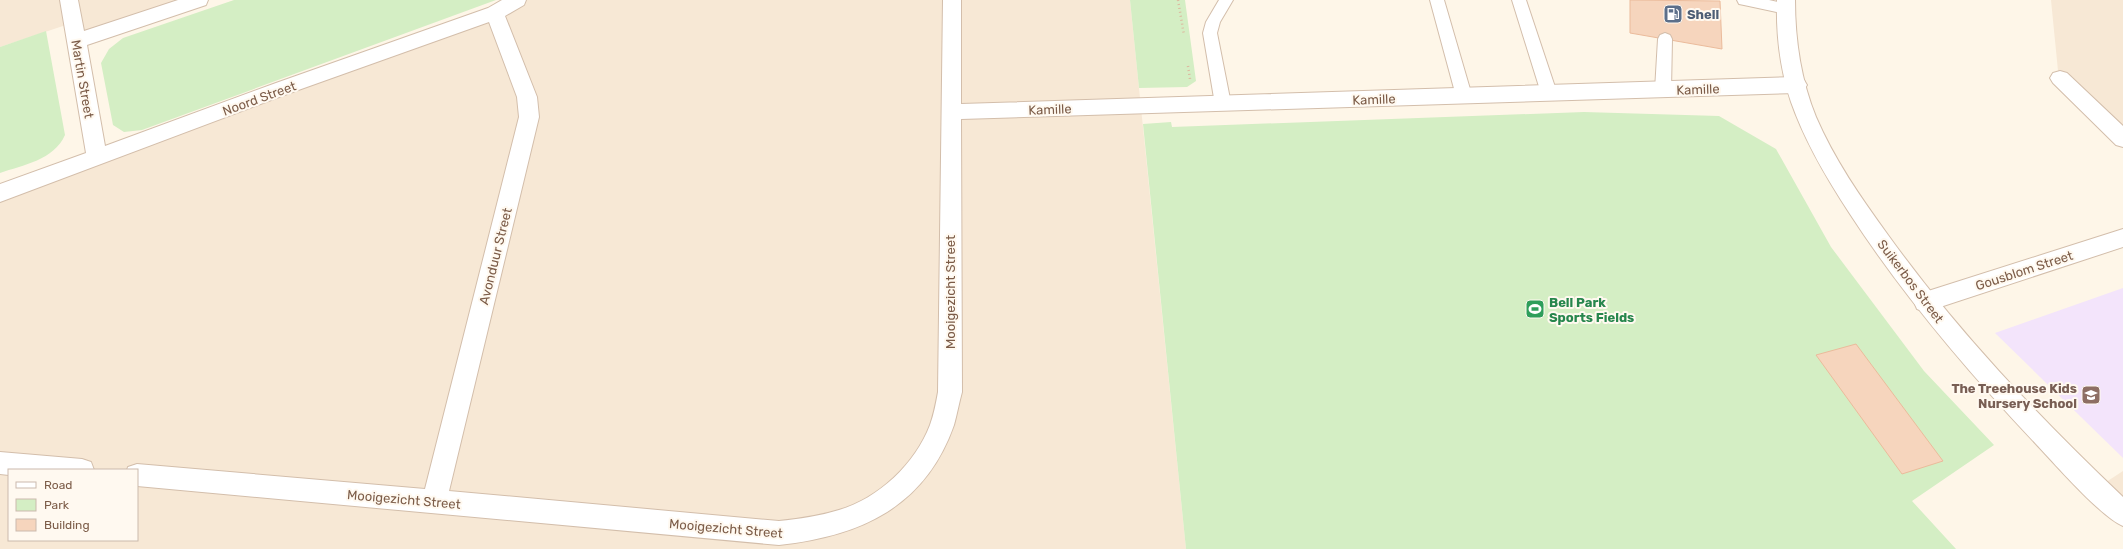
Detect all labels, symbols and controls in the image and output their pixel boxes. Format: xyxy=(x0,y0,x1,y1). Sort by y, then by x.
fuel station icon: Shell xyxy=(1662,3,1684,25)
place label: Shell xyxy=(1687,7,1719,22)
street label: Martin Street xyxy=(68,39,97,119)
street label: Noord Street xyxy=(220,78,298,119)
street label: Kamille xyxy=(1676,81,1720,98)
street label: Kamille xyxy=(1352,91,1396,108)
street label: Kamille xyxy=(1028,101,1072,118)
street label: Avonduur Street xyxy=(476,206,515,306)
street label: Mooigezicht Street xyxy=(943,235,959,349)
street label: Suikerbos Street xyxy=(1874,237,1947,326)
street label: Gousblom Street xyxy=(1974,248,2075,293)
place label: Bell Park Sports Fields xyxy=(1549,295,1634,325)
sports icon: Bell Park Sports Fields xyxy=(1524,298,1546,320)
place label: The Treehouse Kids Nursery School xyxy=(1951,381,2077,411)
school or university icon: The Treehouse Kids Nursery School xyxy=(2080,384,2102,406)
legend xyxy=(8,469,138,541)
text: Road xyxy=(44,478,72,492)
street label: Mooigezicht Street xyxy=(346,487,461,513)
text: Park xyxy=(44,498,70,512)
street label: Mooigezicht Street xyxy=(668,516,783,542)
text: Building xyxy=(44,518,90,532)

